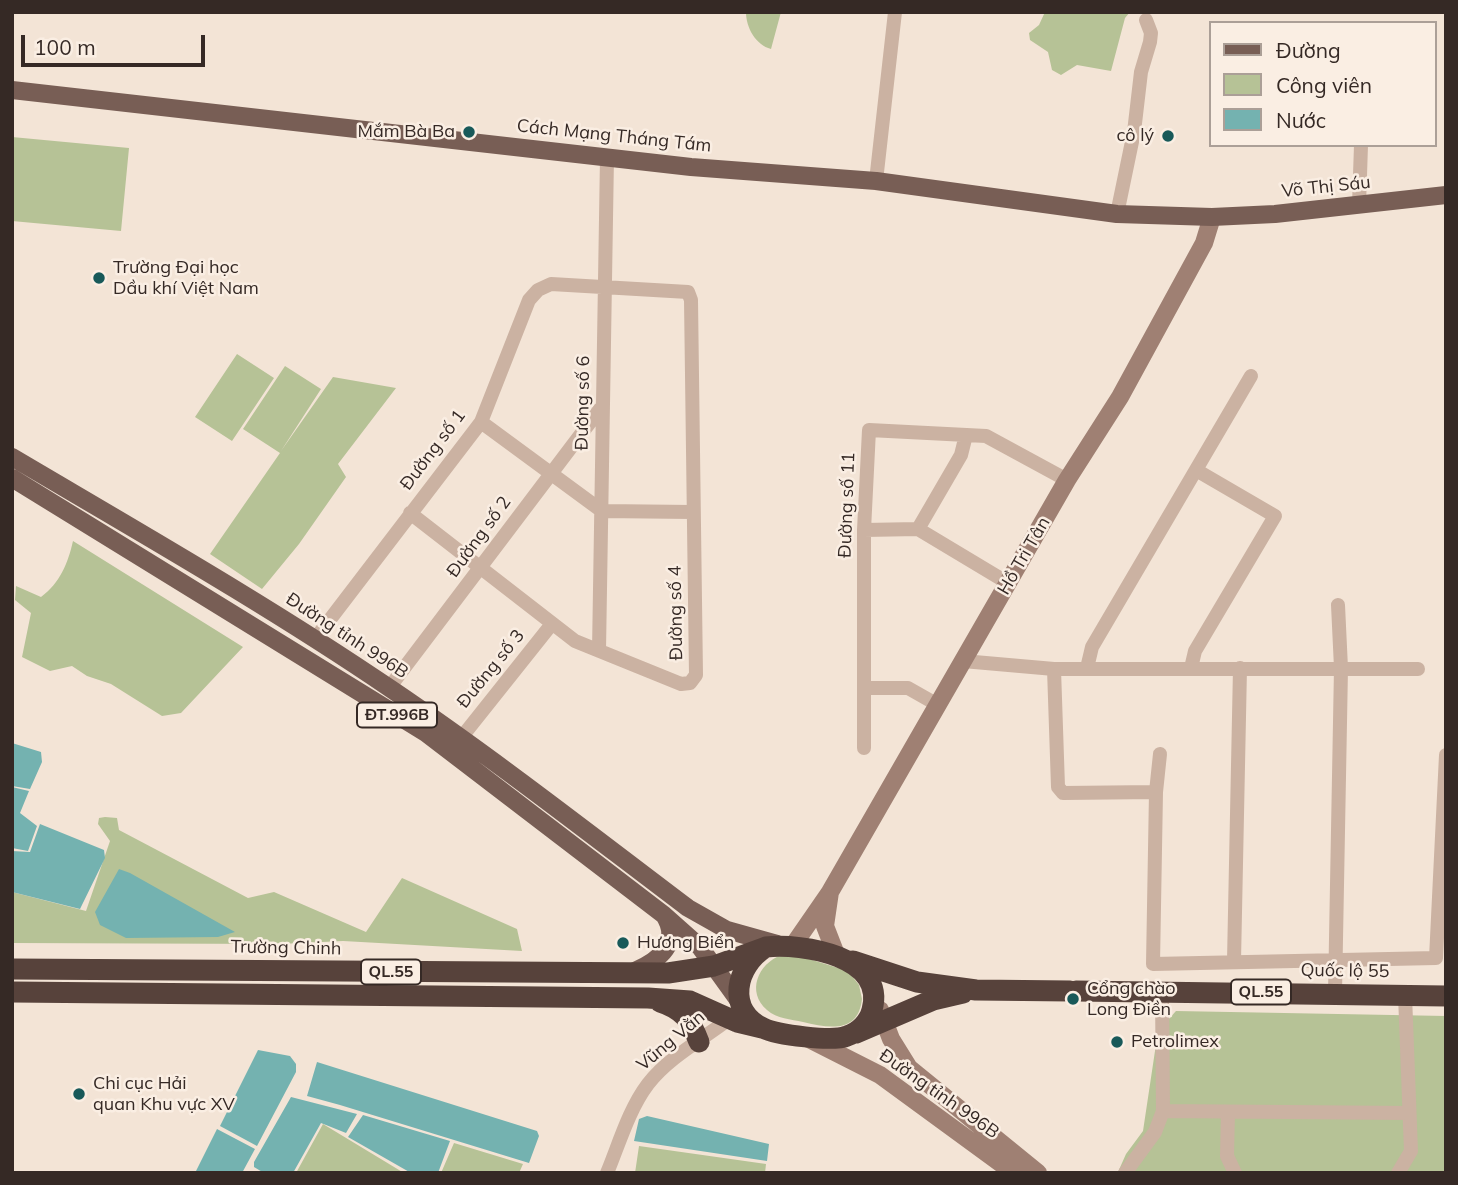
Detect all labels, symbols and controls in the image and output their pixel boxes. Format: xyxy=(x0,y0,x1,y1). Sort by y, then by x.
scale bar xyxy=(24,21,208,65)
legend xyxy=(1210,21,1437,147)
text: 100 m xyxy=(34,34,96,60)
text: Đường xyxy=(1276,37,1341,63)
text: Công viên xyxy=(1276,72,1372,98)
text: Nước xyxy=(1276,107,1326,133)
street label: Cách Mạng Tháng Tám xyxy=(516,115,712,157)
place label: Mắm Bà Ba xyxy=(357,121,455,143)
marker: Mắm Bà Ba xyxy=(461,124,477,140)
place label: cô lý xyxy=(1116,125,1154,147)
marker: cô lý xyxy=(1160,128,1176,144)
street label: Võ Thị Sáu xyxy=(1280,172,1372,202)
place label: Trường Đại học Dầu khí Việt Nam xyxy=(113,257,259,300)
marker: Trường Đại học Dầu khí Việt Nam xyxy=(91,270,107,286)
street label: Đường số 6 xyxy=(571,355,595,451)
street label: Đường số 1 xyxy=(396,406,470,494)
street label: Đường số 11 xyxy=(834,452,860,558)
street label: Đường số 2 xyxy=(442,492,516,582)
street label: Hồ Tri Tân xyxy=(993,513,1055,599)
street label: Đường số 4 xyxy=(664,565,688,661)
street label: Đường tỉnh 996B xyxy=(282,588,412,684)
street label: Đường số 3 xyxy=(453,625,529,713)
road number: ĐT.996B xyxy=(357,702,437,728)
place label: Hương Biển xyxy=(637,932,734,954)
marker: Hương Biển xyxy=(615,935,631,951)
street label: Trường Chinh xyxy=(230,936,342,960)
street label: Quốc lộ 55 xyxy=(1300,959,1390,983)
road number: QL.55 xyxy=(361,960,421,984)
place label: Cổng chào Long Điền xyxy=(1087,978,1176,1020)
road number: QL.55 xyxy=(1231,980,1291,1004)
marker: Cổng chào Long Điền xyxy=(1065,991,1081,1007)
street label: Vũng Vằn xyxy=(633,1006,709,1076)
place label: Petrolimex xyxy=(1131,1031,1219,1053)
marker: Petrolimex xyxy=(1109,1034,1125,1050)
street label: Đường tỉnh 996B xyxy=(875,1045,1003,1143)
place label: Chi cục Hải quan Khu vực XV xyxy=(93,1073,235,1116)
marker: Chi cục Hải quan Khu vực XV xyxy=(71,1086,87,1102)

